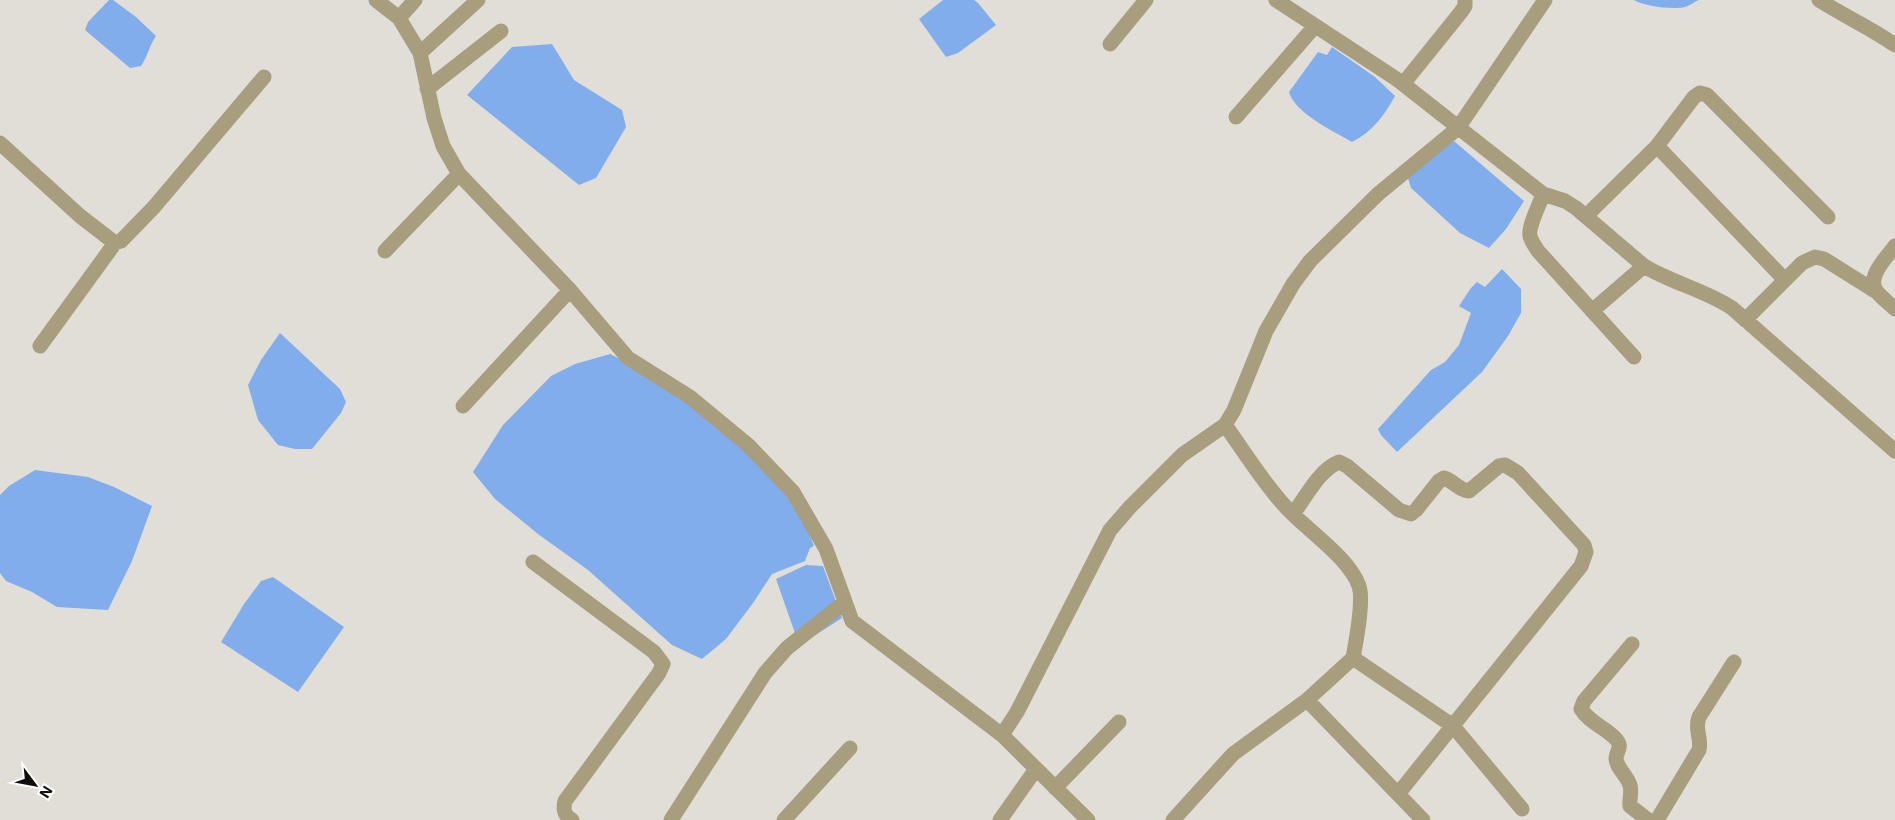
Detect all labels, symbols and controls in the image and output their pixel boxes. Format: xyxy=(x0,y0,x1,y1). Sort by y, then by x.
north arrow xyxy=(10,760,60,810)
text: N xyxy=(36,783,56,801)

